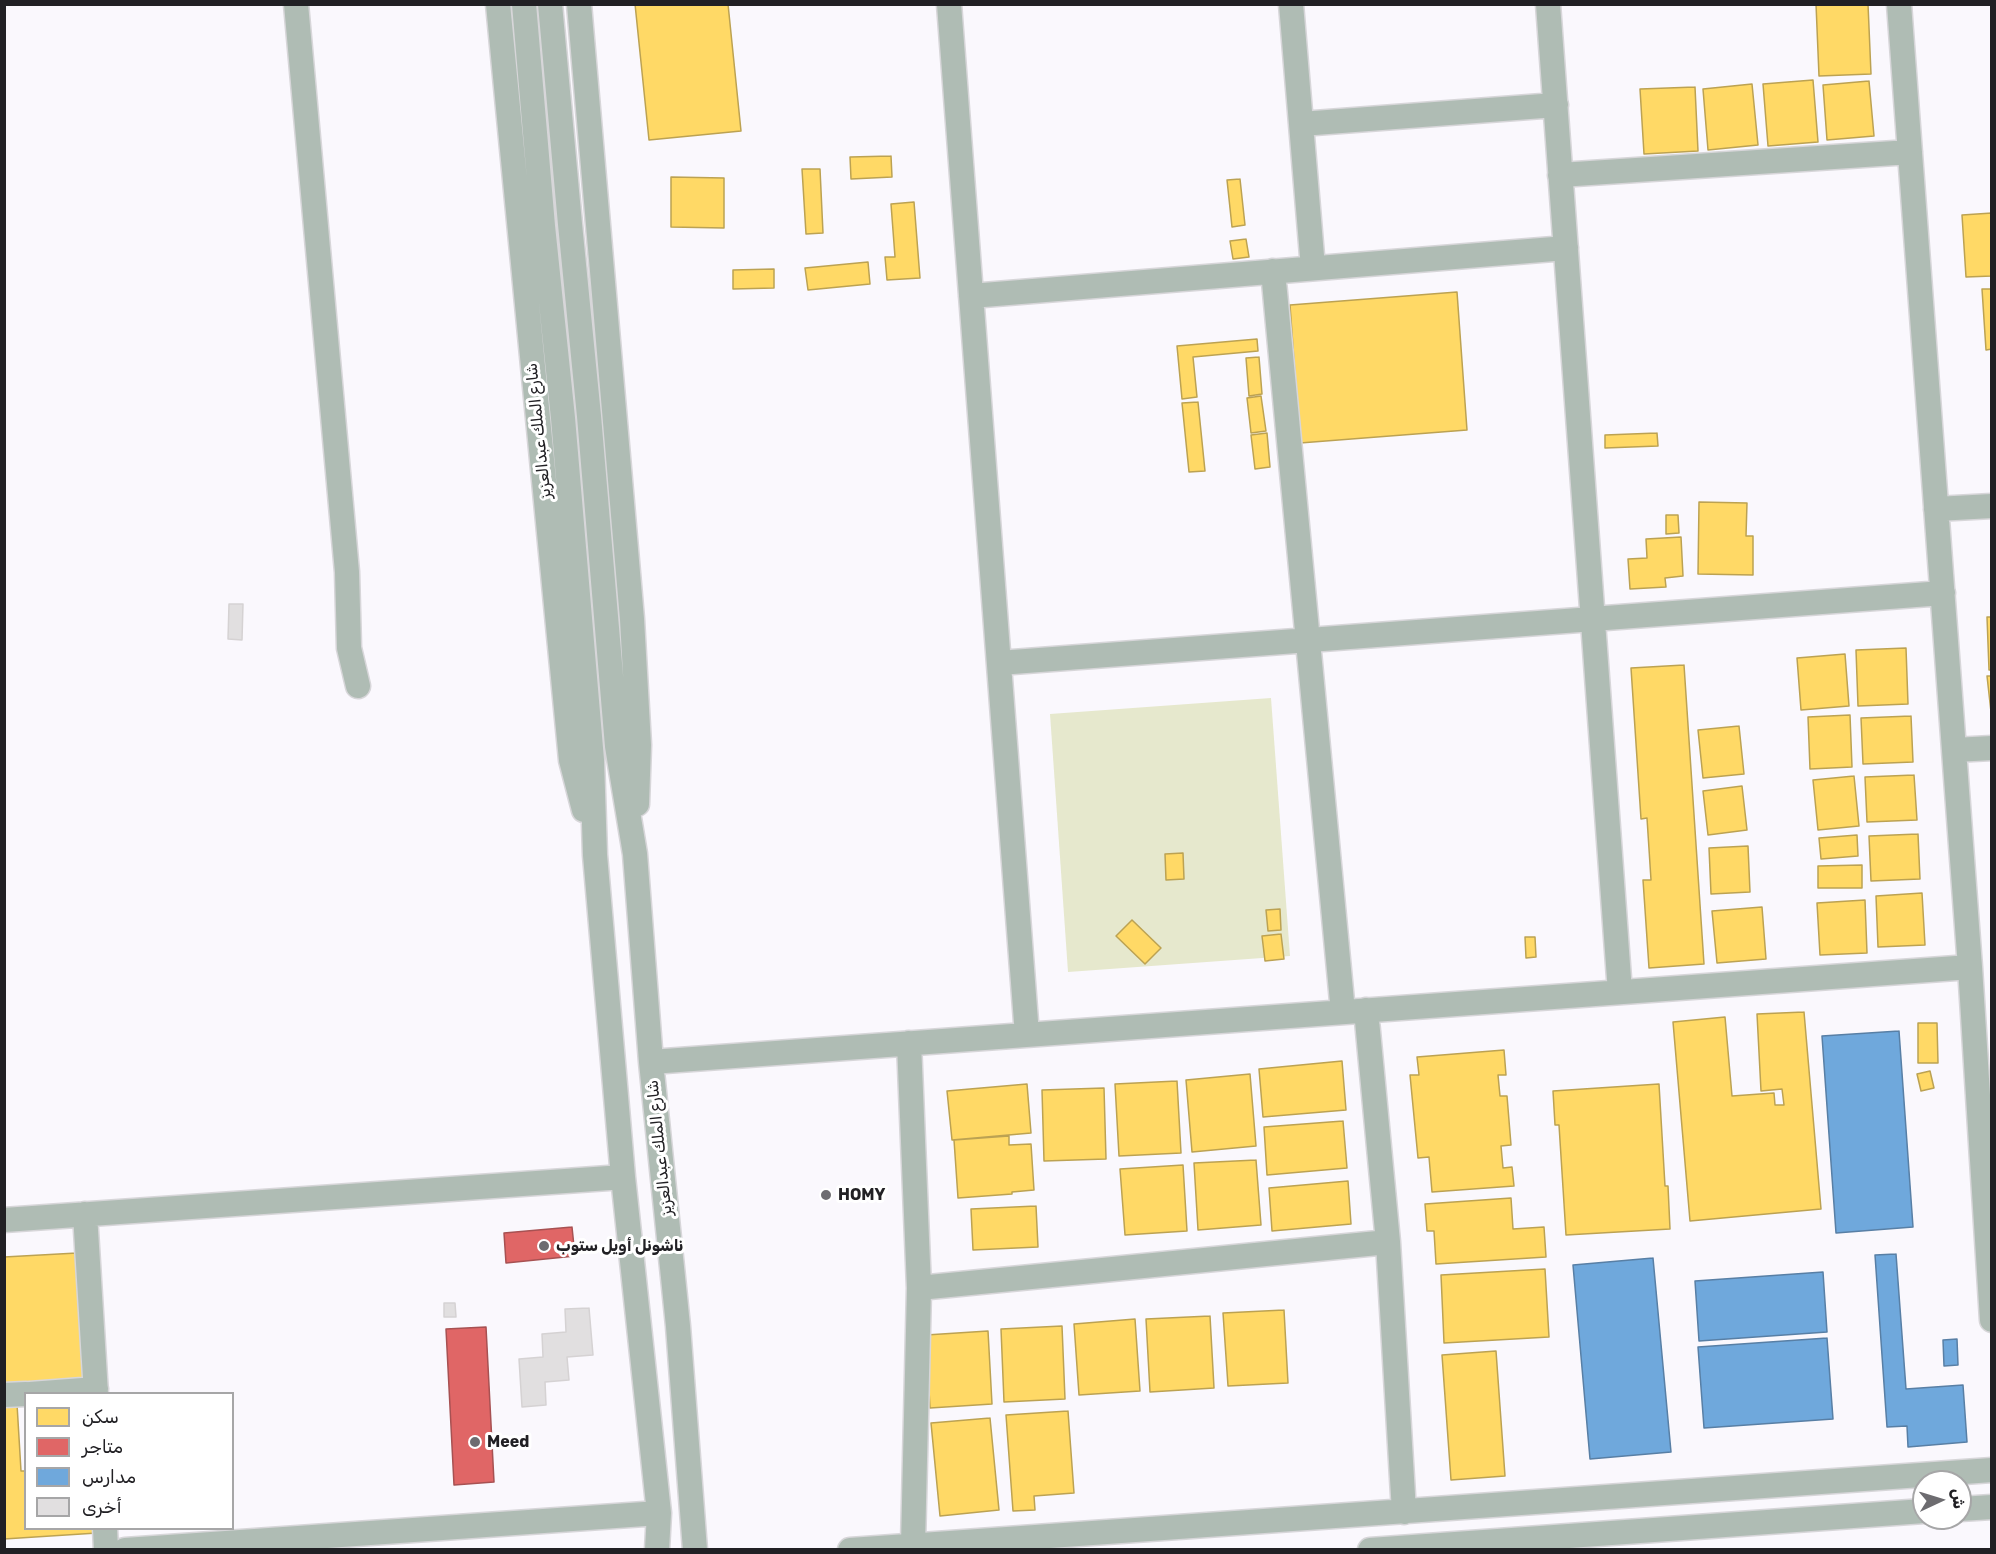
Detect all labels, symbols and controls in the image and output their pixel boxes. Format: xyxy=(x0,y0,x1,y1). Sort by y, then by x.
street label: شارع الملك عبدالعزيز xyxy=(522,362,556,500)
street label: شارع الملك عبدالعزيز xyxy=(643,1079,677,1217)
place label: HOMY xyxy=(838,1185,885,1205)
marker: HOMY xyxy=(819,1188,833,1202)
place label: ناشونل أويل ستوب xyxy=(556,1236,683,1256)
marker: ناشونل أويل ستوب xyxy=(537,1239,551,1253)
legend xyxy=(24,1392,234,1530)
text: سكن xyxy=(82,1406,119,1428)
place label: Meed xyxy=(487,1432,529,1452)
marker: Meed xyxy=(468,1435,482,1449)
text: متاجر xyxy=(82,1436,123,1458)
text: مدارس xyxy=(82,1466,136,1488)
north arrow xyxy=(1912,1470,1972,1530)
text: ش xyxy=(1948,1488,1969,1510)
text: أخرى xyxy=(82,1496,122,1518)

